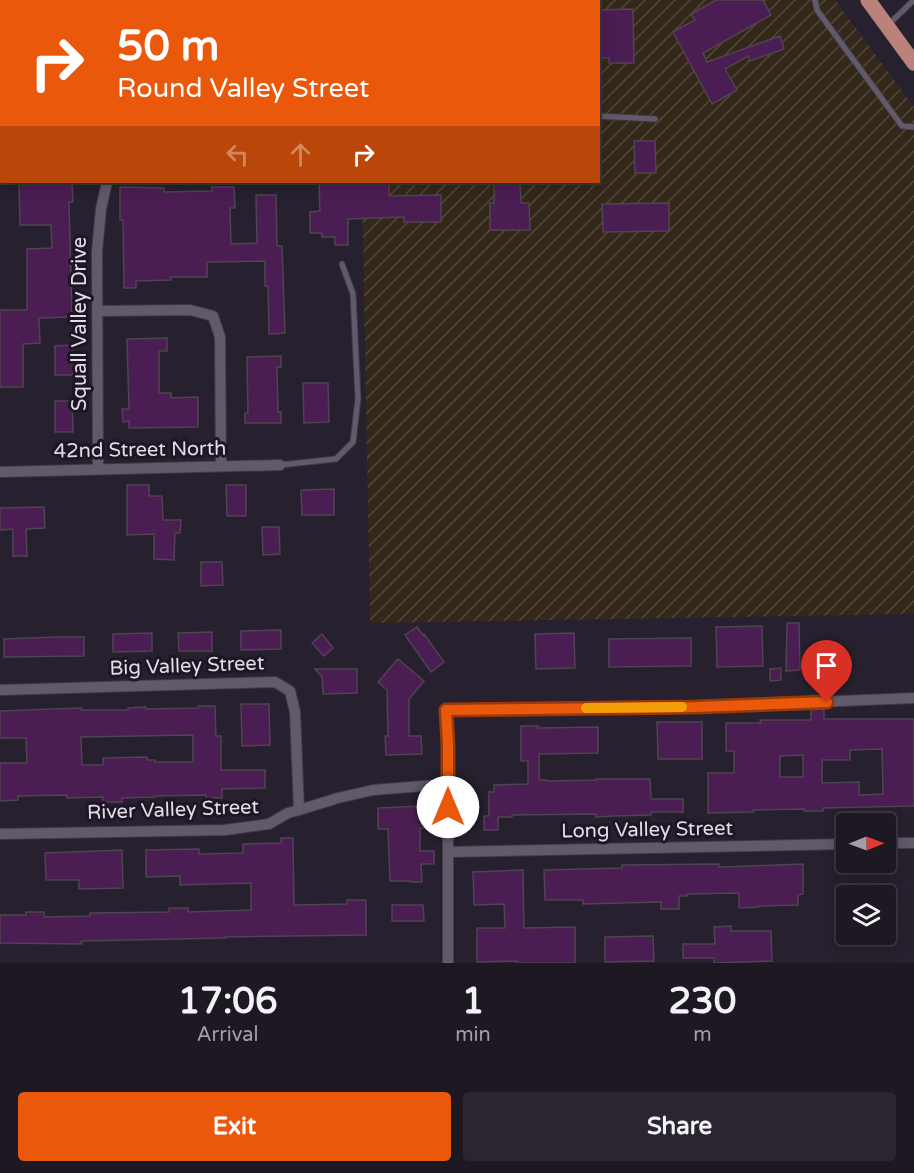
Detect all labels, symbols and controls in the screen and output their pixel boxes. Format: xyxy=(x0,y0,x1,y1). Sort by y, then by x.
text: 50 m xyxy=(117,21,219,72)
icon: right xyxy=(18,24,96,102)
text: Round Valley Street xyxy=(117,72,369,105)
icon: left xyxy=(221,138,254,171)
icon: ahead xyxy=(284,138,317,171)
icon: right xyxy=(347,138,380,171)
street label: Squall Valley Drive xyxy=(68,237,92,411)
street label: 42nd Street North xyxy=(53,436,227,464)
pin xyxy=(801,640,852,702)
icon: arrive xyxy=(810,649,843,682)
street label: Big Valley Street xyxy=(109,651,265,681)
position arrow xyxy=(416,775,480,839)
street label: River Valley Street xyxy=(87,795,260,825)
north arrow xyxy=(836,813,896,873)
map controls xyxy=(836,813,896,945)
street label: Long Valley Street xyxy=(561,816,734,843)
button: layers xyxy=(836,885,896,945)
text: 17:06 xyxy=(178,980,278,1023)
text: 1 xyxy=(462,980,484,1023)
text: 230 xyxy=(668,980,736,1023)
text: Arrival xyxy=(197,1023,259,1047)
text: min xyxy=(455,1023,491,1047)
text: m xyxy=(693,1023,712,1047)
button: Exit xyxy=(18,1092,451,1161)
button: Share xyxy=(463,1092,896,1161)

